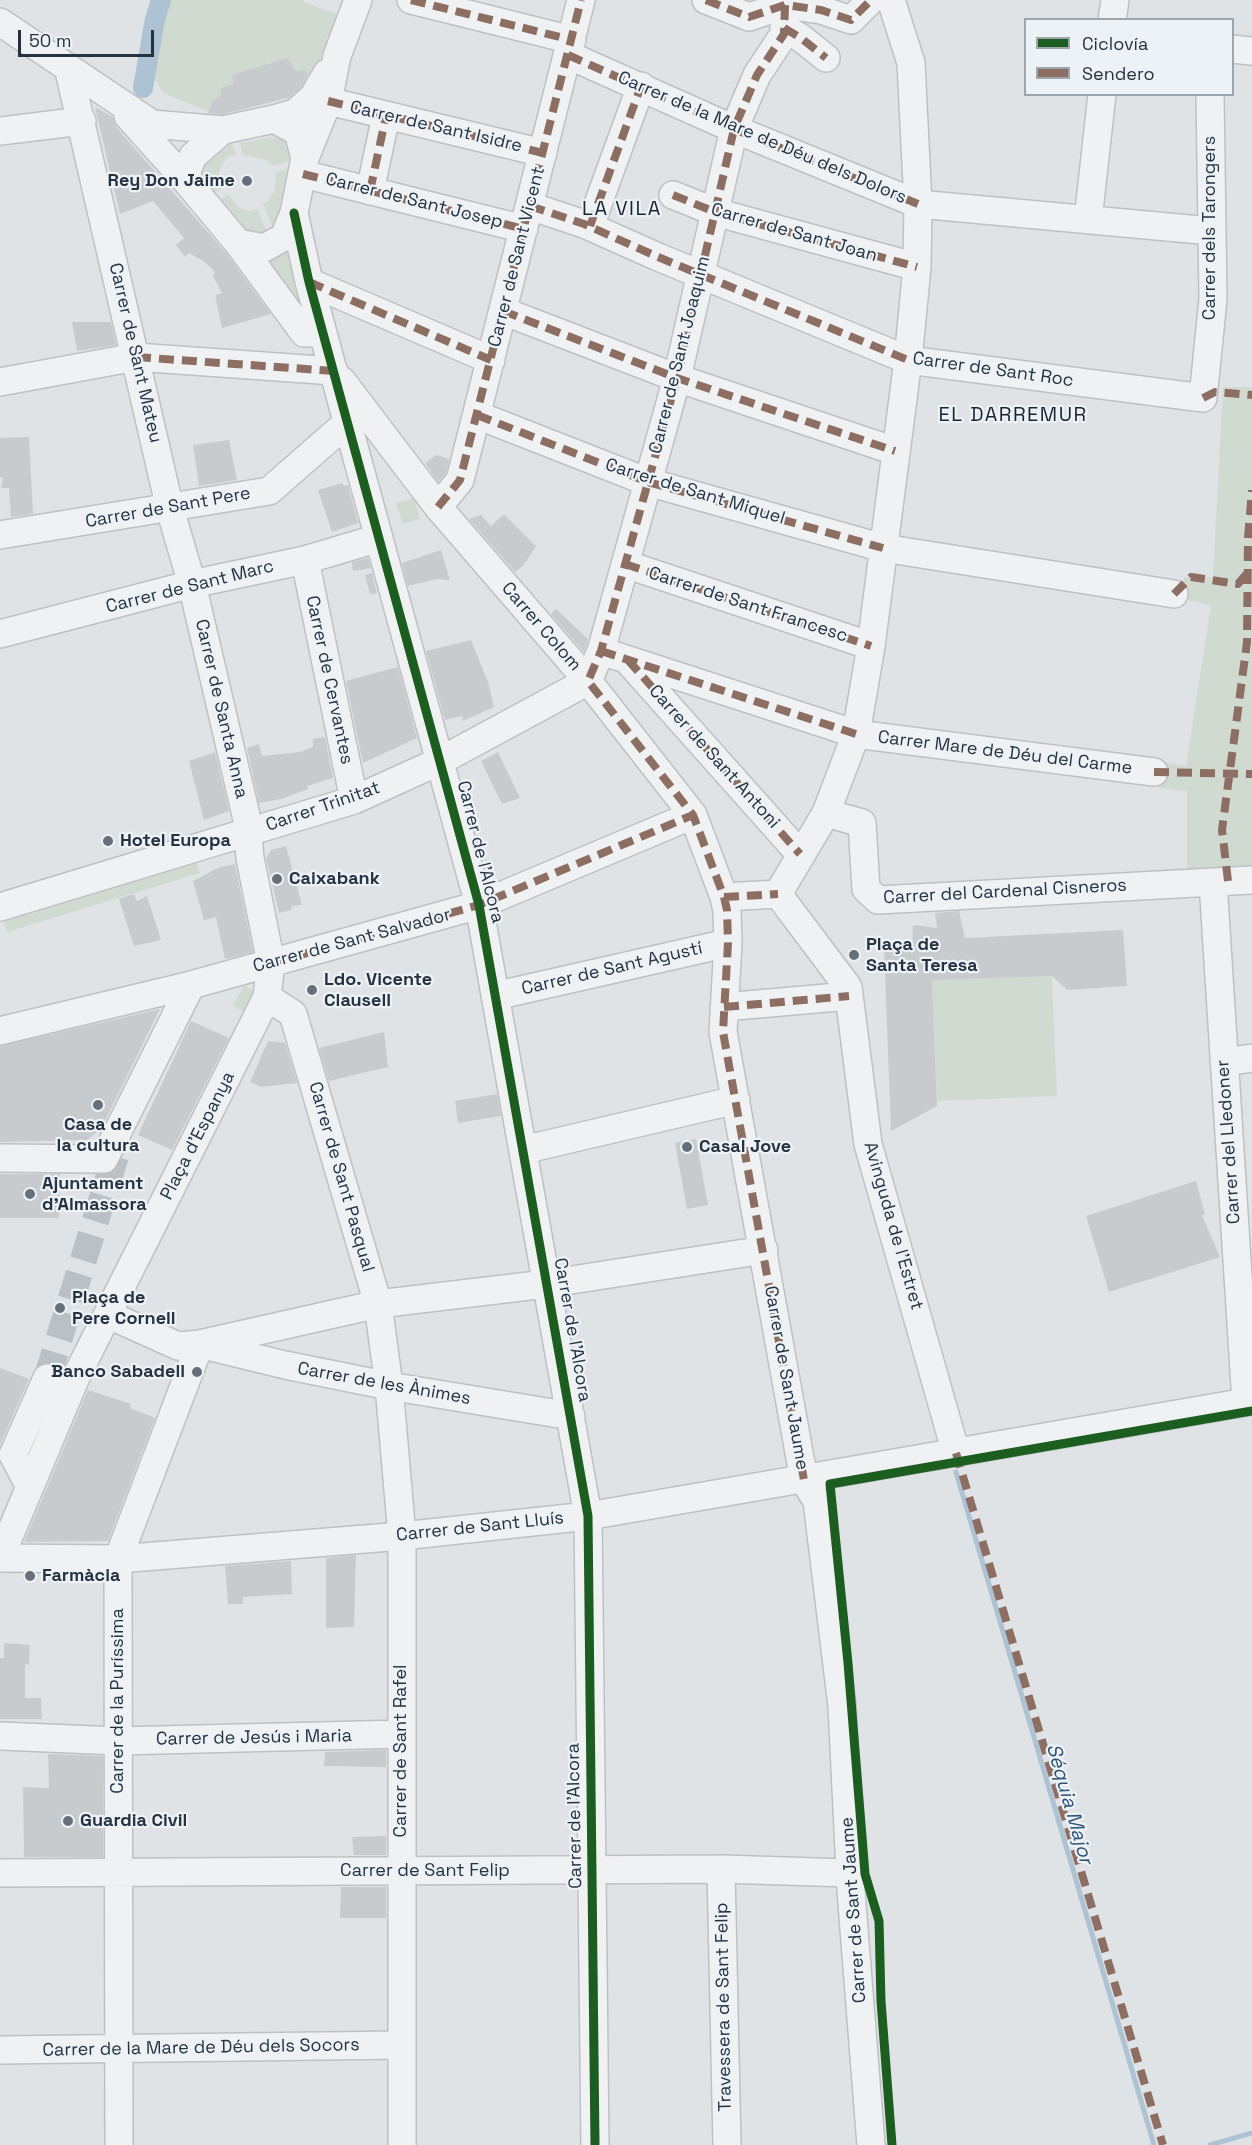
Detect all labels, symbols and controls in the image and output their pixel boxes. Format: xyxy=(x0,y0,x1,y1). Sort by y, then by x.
scale bar xyxy=(21,18,158,56)
legend xyxy=(1024,18,1234,96)
text: 50 m xyxy=(29,29,71,52)
text: Ciclovía xyxy=(1082,32,1148,55)
text: Sendero xyxy=(1082,62,1155,85)
street label: Carrer de la Mare de Déu dels Dolors xyxy=(614,67,910,209)
street label: Carrer de Sant Isidre xyxy=(348,97,524,157)
street label: Carrer dels Tarongers xyxy=(1199,136,1221,320)
street label: Carrer de Sant Vicent xyxy=(484,165,550,349)
street label: Carrer de Sant Josep xyxy=(323,168,505,234)
place label: Rey Don Jaime xyxy=(108,170,235,192)
marker: Rey Don Jaime xyxy=(240,174,254,188)
district label: LA VILA xyxy=(582,198,662,222)
street label: Carrer de Sant Joan xyxy=(708,199,880,267)
street label: Carrer de Sant Joaquim xyxy=(645,254,715,456)
street label: Carrer de Sant Mateu xyxy=(104,261,166,445)
street label: Carrer de Sant Roc xyxy=(911,348,1075,392)
district label: EL DARREMUR xyxy=(938,404,1088,428)
street label: Carrer de Sant Miquel xyxy=(603,454,787,530)
street label: Carrer de Sant Pere xyxy=(84,483,252,533)
street label: Carrer de Sant Marc xyxy=(104,556,276,618)
street label: Carrer de Sant Francesc xyxy=(646,563,850,647)
street label: Carrer Colom xyxy=(496,578,586,676)
street label: Carrer de Cervantes xyxy=(301,594,357,766)
street label: Carrer de Santa Anna xyxy=(190,617,252,801)
street label: Carrer de Sant Antoni xyxy=(644,681,784,833)
street label: Carrer Mare de Déu del Carme xyxy=(877,727,1133,779)
street label: Carrer Trinitat xyxy=(263,777,383,837)
street label: Carrer de l'Alcora xyxy=(452,779,508,925)
place label: Hotel Europa xyxy=(120,830,231,852)
marker: Hotel Europa xyxy=(101,834,115,848)
place label: Caixabank xyxy=(289,868,380,890)
marker: Caixabank xyxy=(270,872,284,886)
street label: Carrer del Cardenal Cisneros xyxy=(883,875,1127,909)
street label: Carrer de Sant Salvador xyxy=(251,904,453,978)
place label: Plaça de Santa Teresa xyxy=(866,934,978,976)
street label: Carrer de Sant Agustí xyxy=(519,938,705,1000)
marker: Plaça de Santa Teresa xyxy=(847,948,861,962)
place label: Ldo. Vicente Clausell xyxy=(324,969,432,1012)
marker: Ldo. Vicente Clausell xyxy=(305,983,319,997)
street label: Carrer del Lledoner xyxy=(1212,1059,1246,1225)
street label: Plaça d'Espanya xyxy=(156,1068,240,1204)
street label: Carrer de Sant Pasqual xyxy=(303,1079,379,1275)
marker: Casa de la cultura xyxy=(91,1098,105,1112)
place label: Casa de la cultura xyxy=(57,1114,139,1156)
place label: Casal Jove xyxy=(699,1136,791,1158)
street label: Avinguda de l'Estret xyxy=(859,1139,927,1313)
marker: Casal Jove xyxy=(680,1140,694,1154)
place label: Ajuntament d'Almassora xyxy=(42,1173,147,1216)
marker: Ajuntament d'Almassora xyxy=(23,1187,37,1201)
street label: Carrer de l'Alcora xyxy=(549,1256,595,1404)
street label: Carrer de Sant Jaume xyxy=(759,1284,813,1472)
place label: Plaça de Pere Cornell xyxy=(72,1287,176,1330)
marker: Plaça de Pere Cornell xyxy=(53,1301,67,1315)
street label: Carrer de les Ànimes xyxy=(296,1358,472,1410)
place label: Banco Sabadell xyxy=(51,1361,185,1383)
marker: Banco Sabadell xyxy=(190,1365,204,1379)
street label: Carrer de Sant Lluís xyxy=(395,1507,565,1547)
place label: Farmàcia xyxy=(42,1565,120,1587)
marker: Farmàcia xyxy=(23,1569,37,1583)
street label: Carrer de la Puríssima xyxy=(107,1608,129,1794)
street label: Carrer de Sant Rafel xyxy=(390,1665,412,1837)
street label: Carrer de Jesús i Maria xyxy=(156,1725,352,1751)
water label: Séquia Major xyxy=(1040,1741,1098,1867)
street label: Carrer de l'Alcora xyxy=(563,1743,587,1889)
place label: Guardia Civil xyxy=(80,1810,187,1832)
marker: Guardia Civil xyxy=(61,1814,75,1828)
street label: Carrer de Sant Jaume xyxy=(837,1816,871,2004)
street label: Carrer de Sant Felip xyxy=(340,1860,510,1882)
street label: Travessera de Sant Felip xyxy=(711,1902,737,2112)
street label: Carrer de la Mare de Déu dels Socors xyxy=(42,2034,360,2062)

